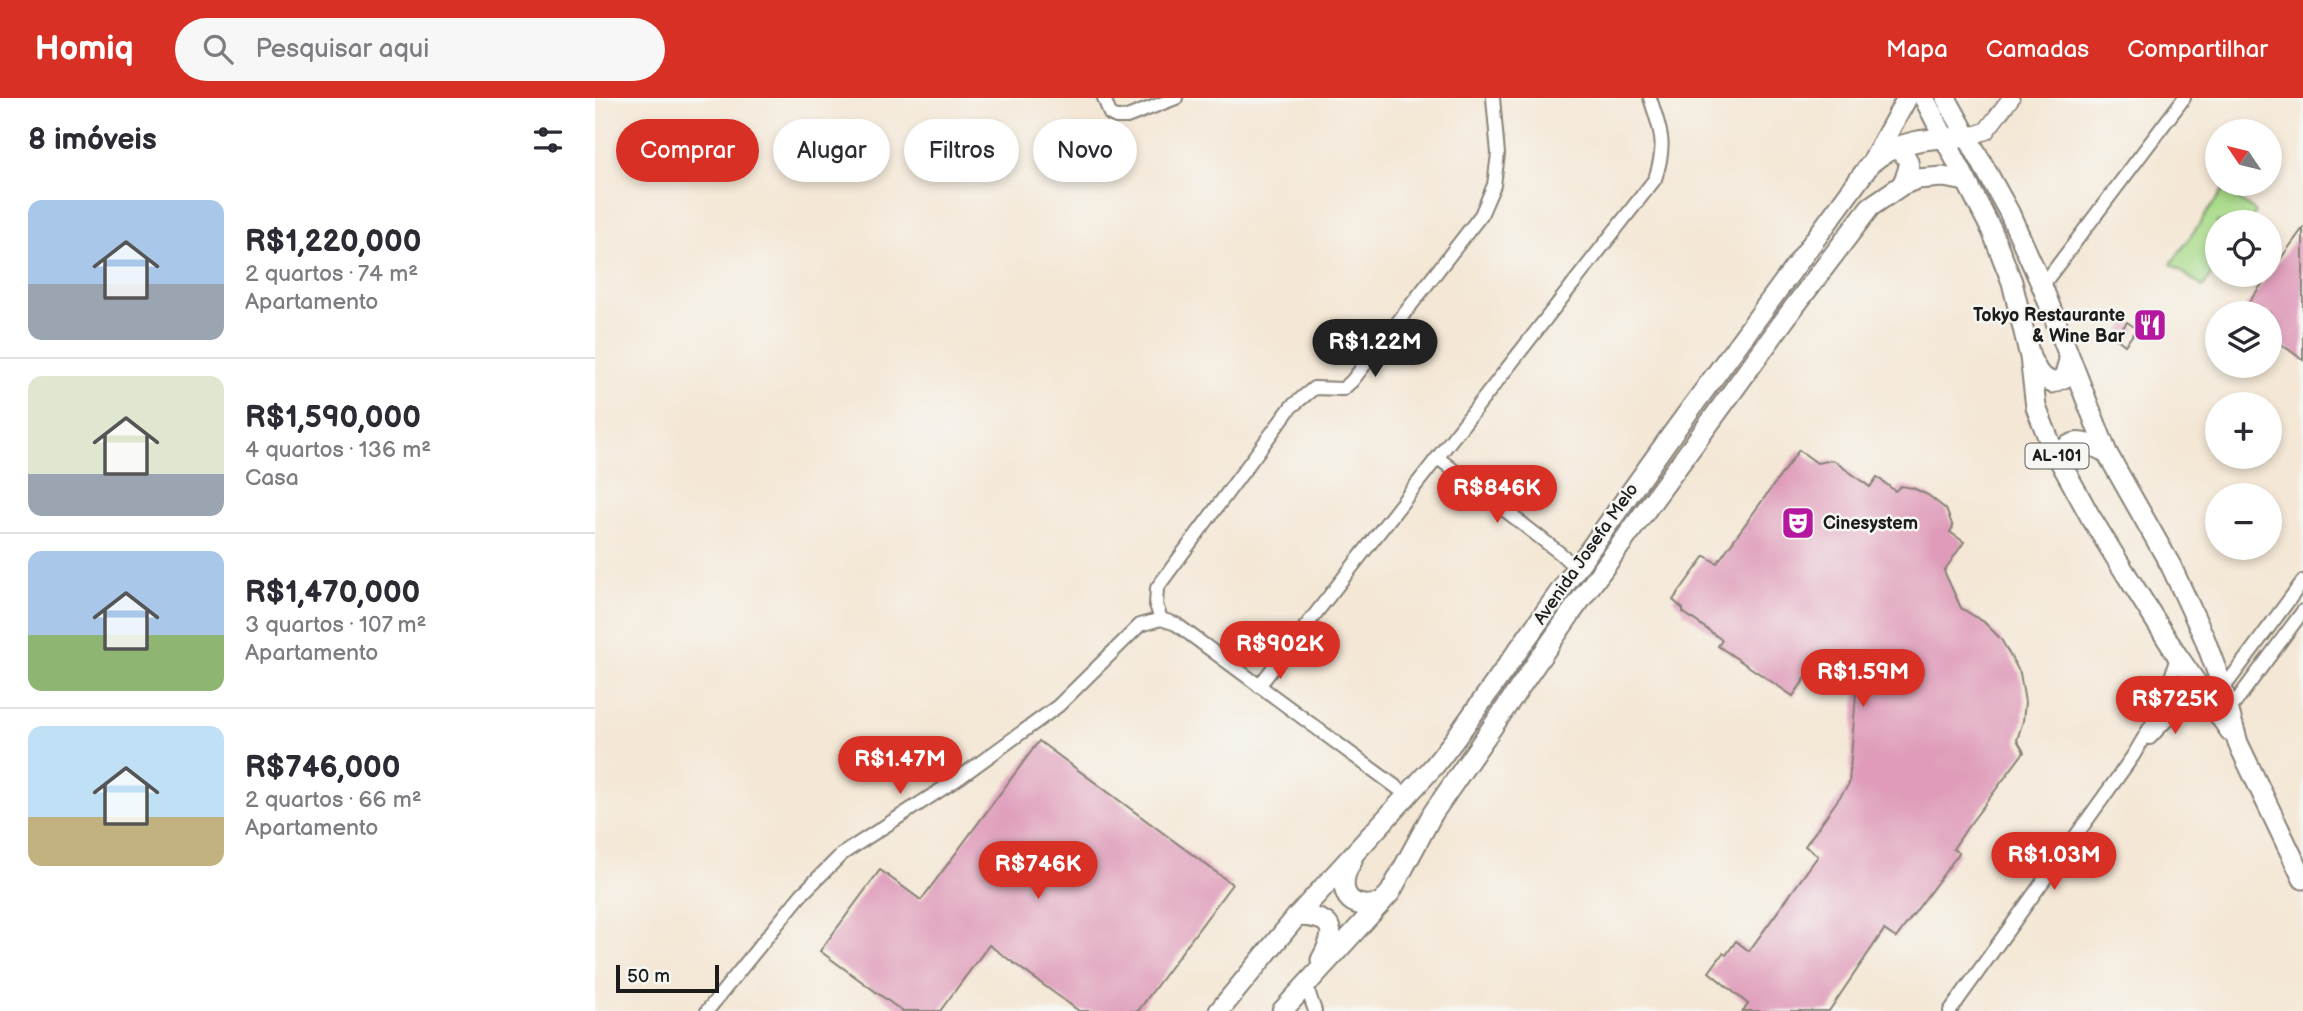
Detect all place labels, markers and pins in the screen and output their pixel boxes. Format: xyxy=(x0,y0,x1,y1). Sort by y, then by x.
place label: Tokyo Restaurante & Wine Bar xyxy=(1973,305,2126,347)
restaurant icon: Tokyo Restaurante & Wine Bar xyxy=(2131,306,2169,344)
pin: R$1.22M xyxy=(1310,320,1440,379)
pin: R$846K xyxy=(1440,466,1554,525)
theatre icon: Cinesystem xyxy=(1779,504,1817,542)
place label: Cinesystem xyxy=(1823,513,1918,534)
pin: R$902K xyxy=(1223,622,1337,681)
pin: R$1.59M xyxy=(1798,650,1928,709)
pin: R$725K xyxy=(2118,676,2232,736)
pin: R$1.47M xyxy=(835,736,965,796)
pin: R$1.03M xyxy=(1989,832,2119,892)
pin: R$746K xyxy=(981,842,1095,901)

